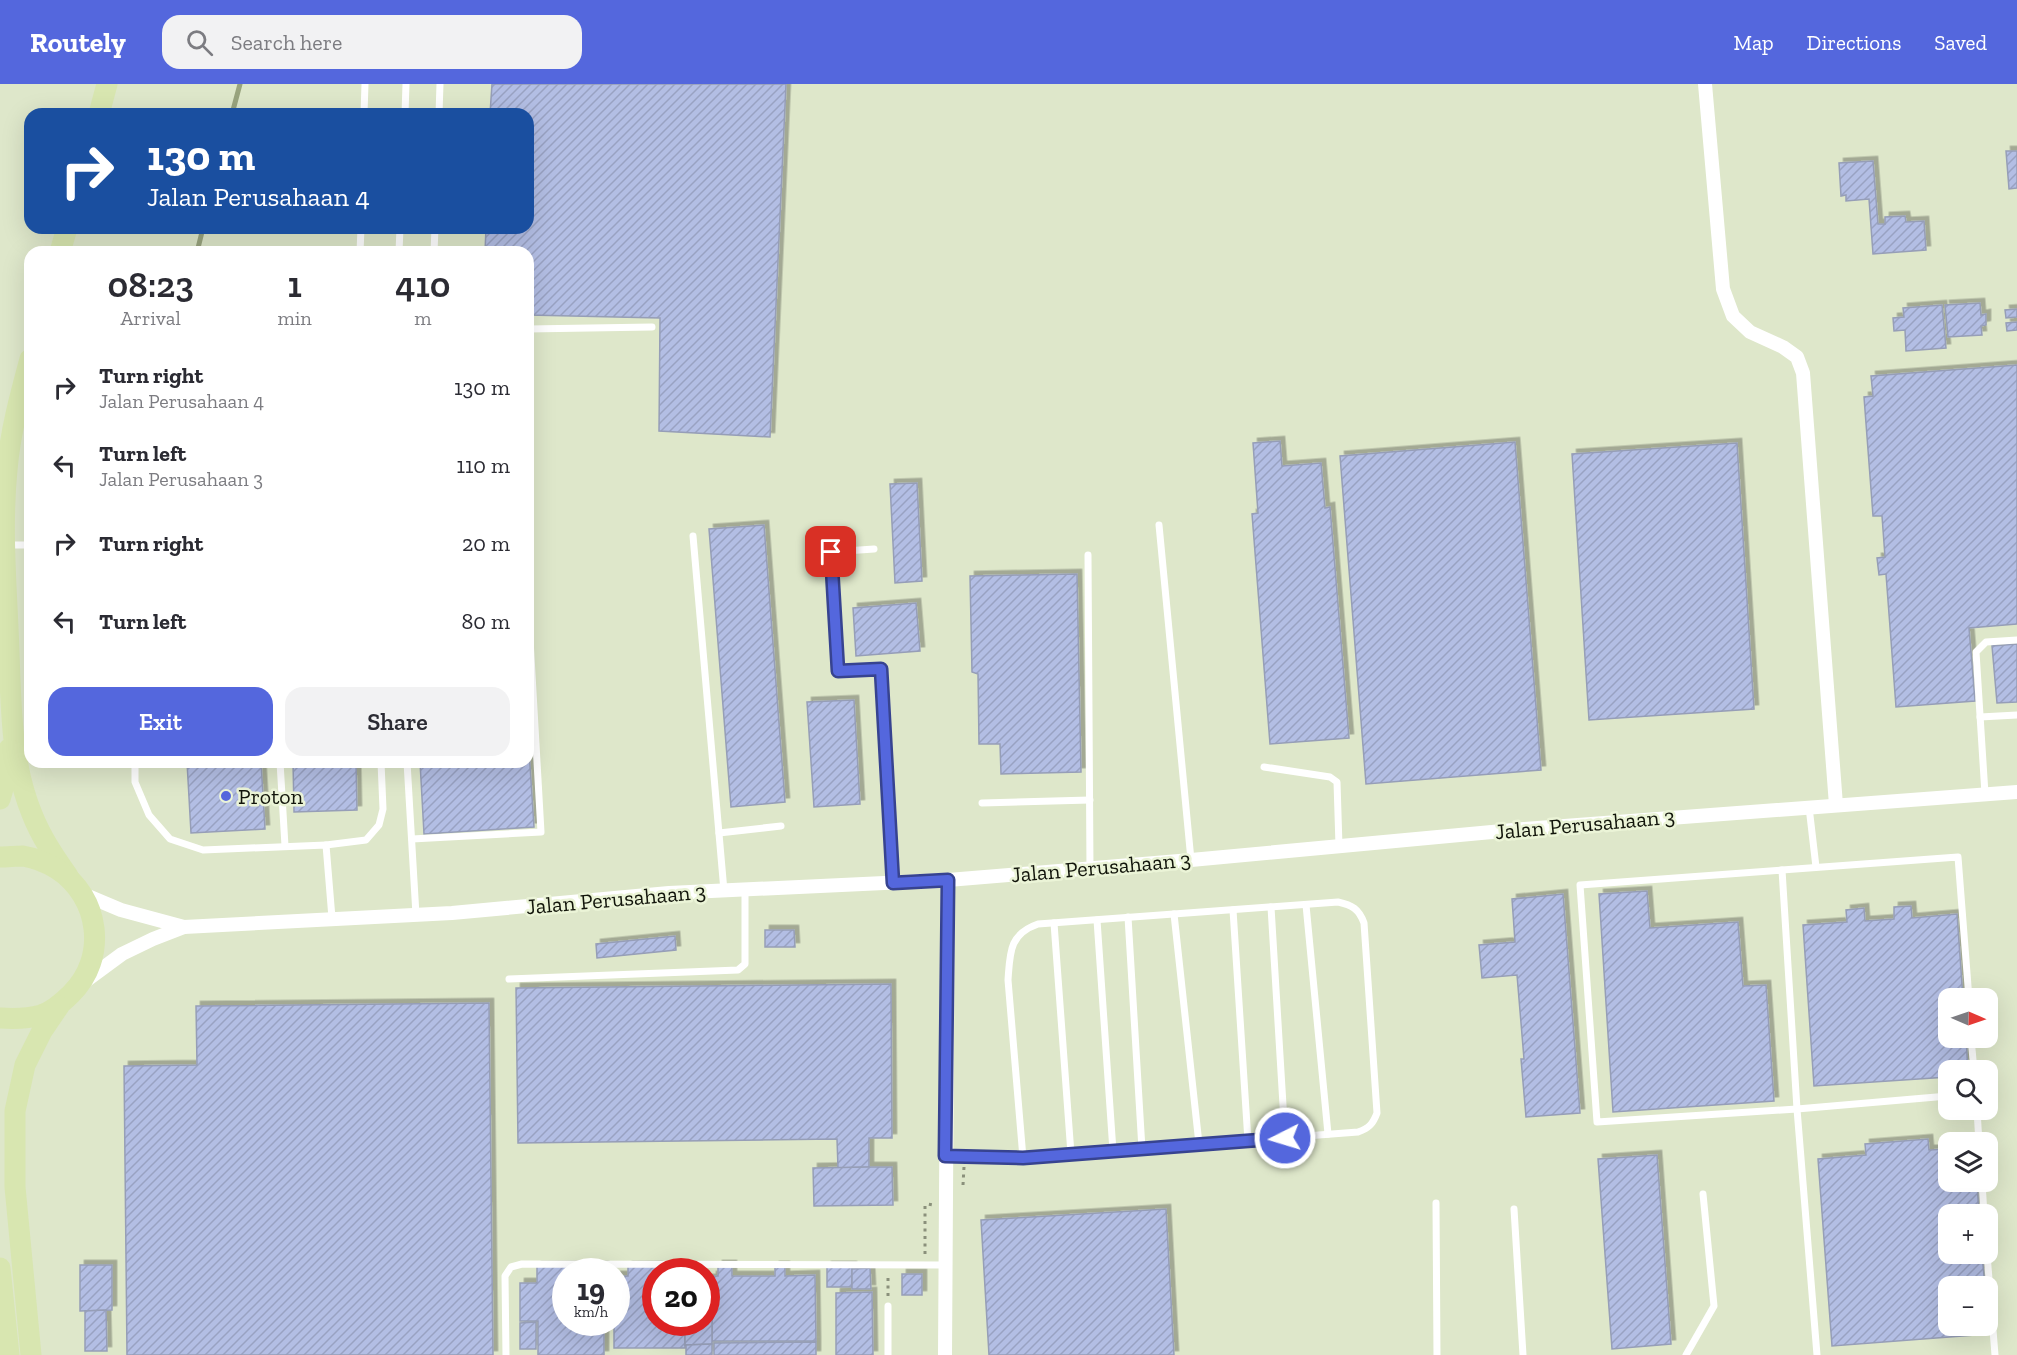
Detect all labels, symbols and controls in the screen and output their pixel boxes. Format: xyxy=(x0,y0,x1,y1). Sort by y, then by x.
search box xyxy=(162,15,582,69)
text: Routely xyxy=(30,26,126,59)
icon: search xyxy=(183,26,216,59)
text: Search here xyxy=(231,29,342,56)
text: Map xyxy=(1734,30,1774,55)
text: Directions xyxy=(1807,30,1901,55)
text: Saved xyxy=(1934,30,1987,55)
text: 130 m xyxy=(147,130,255,181)
icon: right xyxy=(48,132,126,210)
text: Jalan Perusahaan 4 xyxy=(147,181,370,213)
text: 08:23 xyxy=(108,263,194,306)
text: 1 xyxy=(287,263,302,306)
text: 410 xyxy=(395,263,450,306)
text: Arrival xyxy=(121,306,181,330)
text: min xyxy=(277,306,312,330)
text: m xyxy=(414,306,431,330)
text: Turn right xyxy=(99,362,203,389)
icon: right xyxy=(48,371,81,404)
text: 130 m xyxy=(454,374,510,401)
text: Jalan Perusahaan 4 xyxy=(99,389,264,413)
text: Turn left xyxy=(99,440,186,467)
icon: left xyxy=(48,449,81,482)
text: 110 m xyxy=(456,452,510,479)
text: Jalan Perusahaan 3 xyxy=(99,467,263,491)
pin xyxy=(805,526,856,577)
icon: right xyxy=(48,527,81,560)
text: Turn right xyxy=(99,530,203,557)
text: 20 m xyxy=(462,530,510,557)
icon: arrive xyxy=(814,535,847,568)
icon: left xyxy=(48,605,81,638)
text: Turn left xyxy=(99,608,186,635)
text: 80 m xyxy=(462,608,510,635)
button: Exit xyxy=(48,687,273,756)
button: Share xyxy=(285,687,510,756)
place label: Proton xyxy=(238,783,304,810)
marker: Proton xyxy=(219,789,233,803)
street label: Jalan Perusahaan 3 xyxy=(1494,803,1676,845)
street label: Jalan Perusahaan 3 xyxy=(1010,846,1192,888)
street label: Jalan Perusahaan 3 xyxy=(525,878,707,920)
north arrow xyxy=(1938,988,1998,1048)
map controls xyxy=(1938,988,1998,1336)
button: search xyxy=(1938,1060,1998,1120)
position arrow xyxy=(1253,1106,1317,1170)
button: layers xyxy=(1938,1132,1998,1192)
button: + xyxy=(1938,1204,1998,1264)
speed limit sign: 20 xyxy=(642,1258,720,1336)
text: 19 xyxy=(577,1272,605,1308)
button: − xyxy=(1938,1276,1998,1336)
text: km/h xyxy=(574,1303,608,1321)

